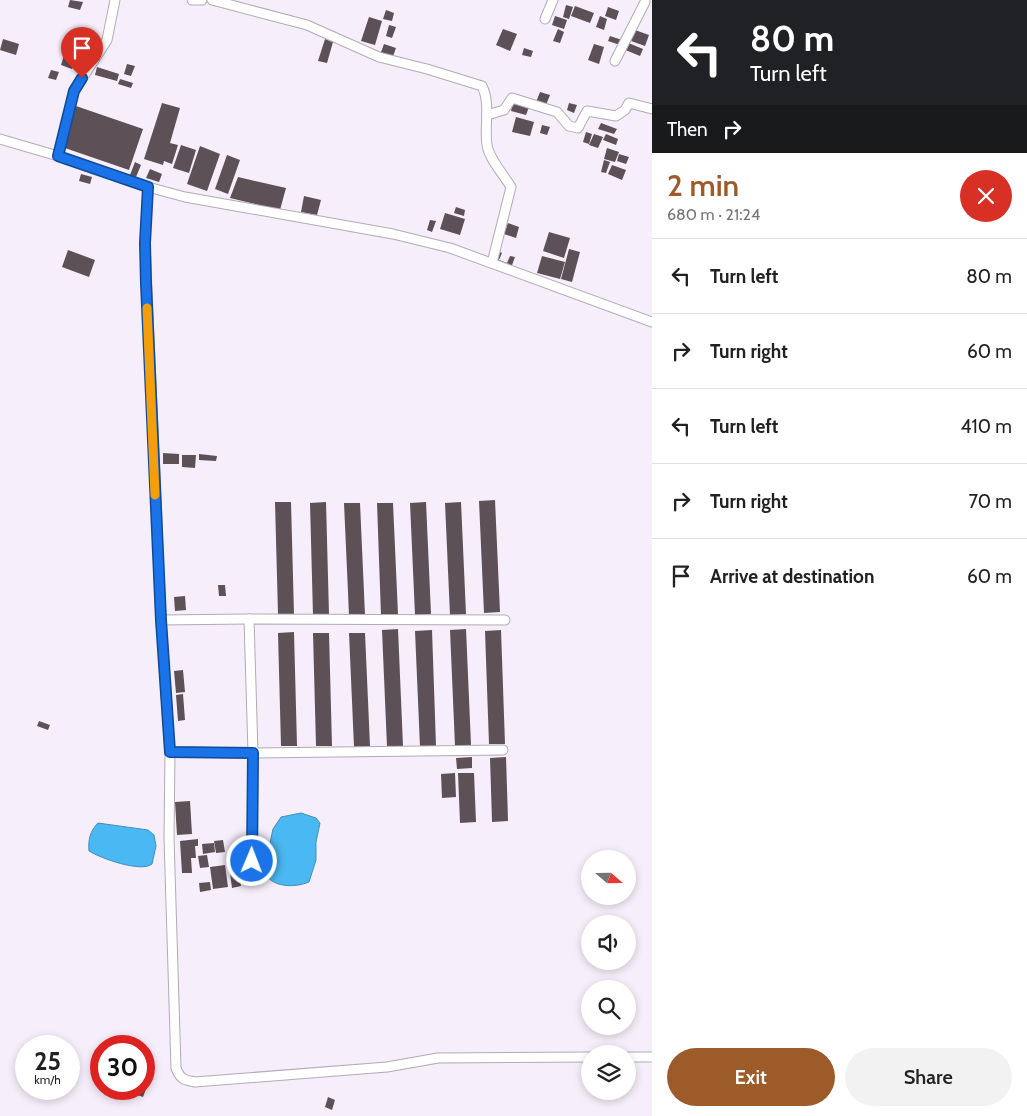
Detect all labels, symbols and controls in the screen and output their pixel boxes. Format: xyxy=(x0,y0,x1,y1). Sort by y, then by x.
text: 80 m xyxy=(750,17,834,60)
icon: left xyxy=(667,20,732,85)
pin xyxy=(61,27,103,78)
icon: arrive xyxy=(68,34,96,62)
text: Turn left xyxy=(750,60,827,87)
icon: right xyxy=(718,115,746,143)
text: Then xyxy=(667,118,708,141)
text: 2 min xyxy=(667,167,739,204)
button: close xyxy=(960,170,1012,222)
text: 680 m · 21:24 xyxy=(667,205,760,224)
icon: left xyxy=(667,262,695,290)
text: Turn left xyxy=(710,265,778,288)
text: 80 m xyxy=(966,265,1012,288)
icon: right xyxy=(667,337,695,365)
text: Turn right xyxy=(710,340,788,363)
text: 60 m xyxy=(967,340,1012,363)
icon: left xyxy=(667,412,695,440)
text: Turn left xyxy=(710,415,778,438)
text: 410 m xyxy=(961,415,1012,438)
icon: right xyxy=(667,487,695,515)
text: Turn right xyxy=(710,490,788,513)
text: 70 m xyxy=(968,490,1012,513)
icon: arrive xyxy=(667,562,695,590)
text: Arrive at destination xyxy=(710,565,874,588)
text: 60 m xyxy=(967,565,1012,588)
position arrow xyxy=(225,834,277,886)
north arrow xyxy=(581,850,636,905)
map controls xyxy=(581,850,636,1100)
button: sound xyxy=(581,915,636,970)
button: search xyxy=(581,980,636,1035)
speed limit sign: 30 xyxy=(90,1035,155,1100)
button: layers xyxy=(581,1045,636,1100)
text: 25 xyxy=(34,1046,61,1076)
button: Exit xyxy=(667,1048,835,1106)
button: Share xyxy=(845,1048,1012,1106)
text: km/h xyxy=(34,1072,61,1087)

